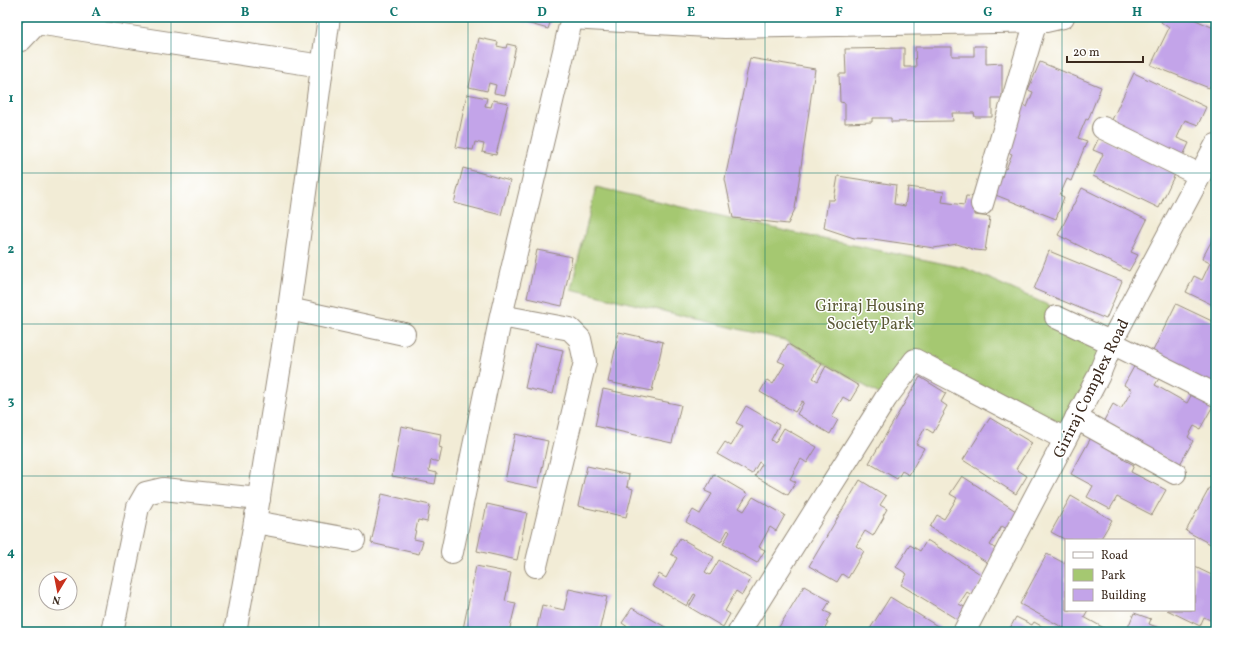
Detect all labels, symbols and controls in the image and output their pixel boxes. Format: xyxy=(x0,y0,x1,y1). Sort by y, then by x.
text: A xyxy=(91,4,101,22)
text: B xyxy=(241,4,250,22)
text: C xyxy=(390,4,398,22)
text: D xyxy=(537,4,547,22)
text: E xyxy=(687,4,695,22)
text: F xyxy=(835,4,843,22)
text: G xyxy=(983,4,993,22)
text: H xyxy=(1132,4,1142,22)
scale bar xyxy=(1067,38,1143,64)
text: 20 m xyxy=(1073,45,1100,61)
text: 1 xyxy=(8,90,14,108)
text: 2 xyxy=(8,241,15,259)
park label: Giriraj Housing Society Park xyxy=(815,296,925,336)
street label: Giriraj Complex Road xyxy=(1048,315,1135,462)
text: 3 xyxy=(8,393,15,411)
legend xyxy=(1065,539,1195,611)
text: 4 xyxy=(7,544,15,562)
text: Road xyxy=(1101,548,1128,564)
text: Park xyxy=(1101,568,1126,584)
north arrow xyxy=(38,571,78,611)
text: Building xyxy=(1101,588,1146,604)
text: N xyxy=(51,591,62,607)

